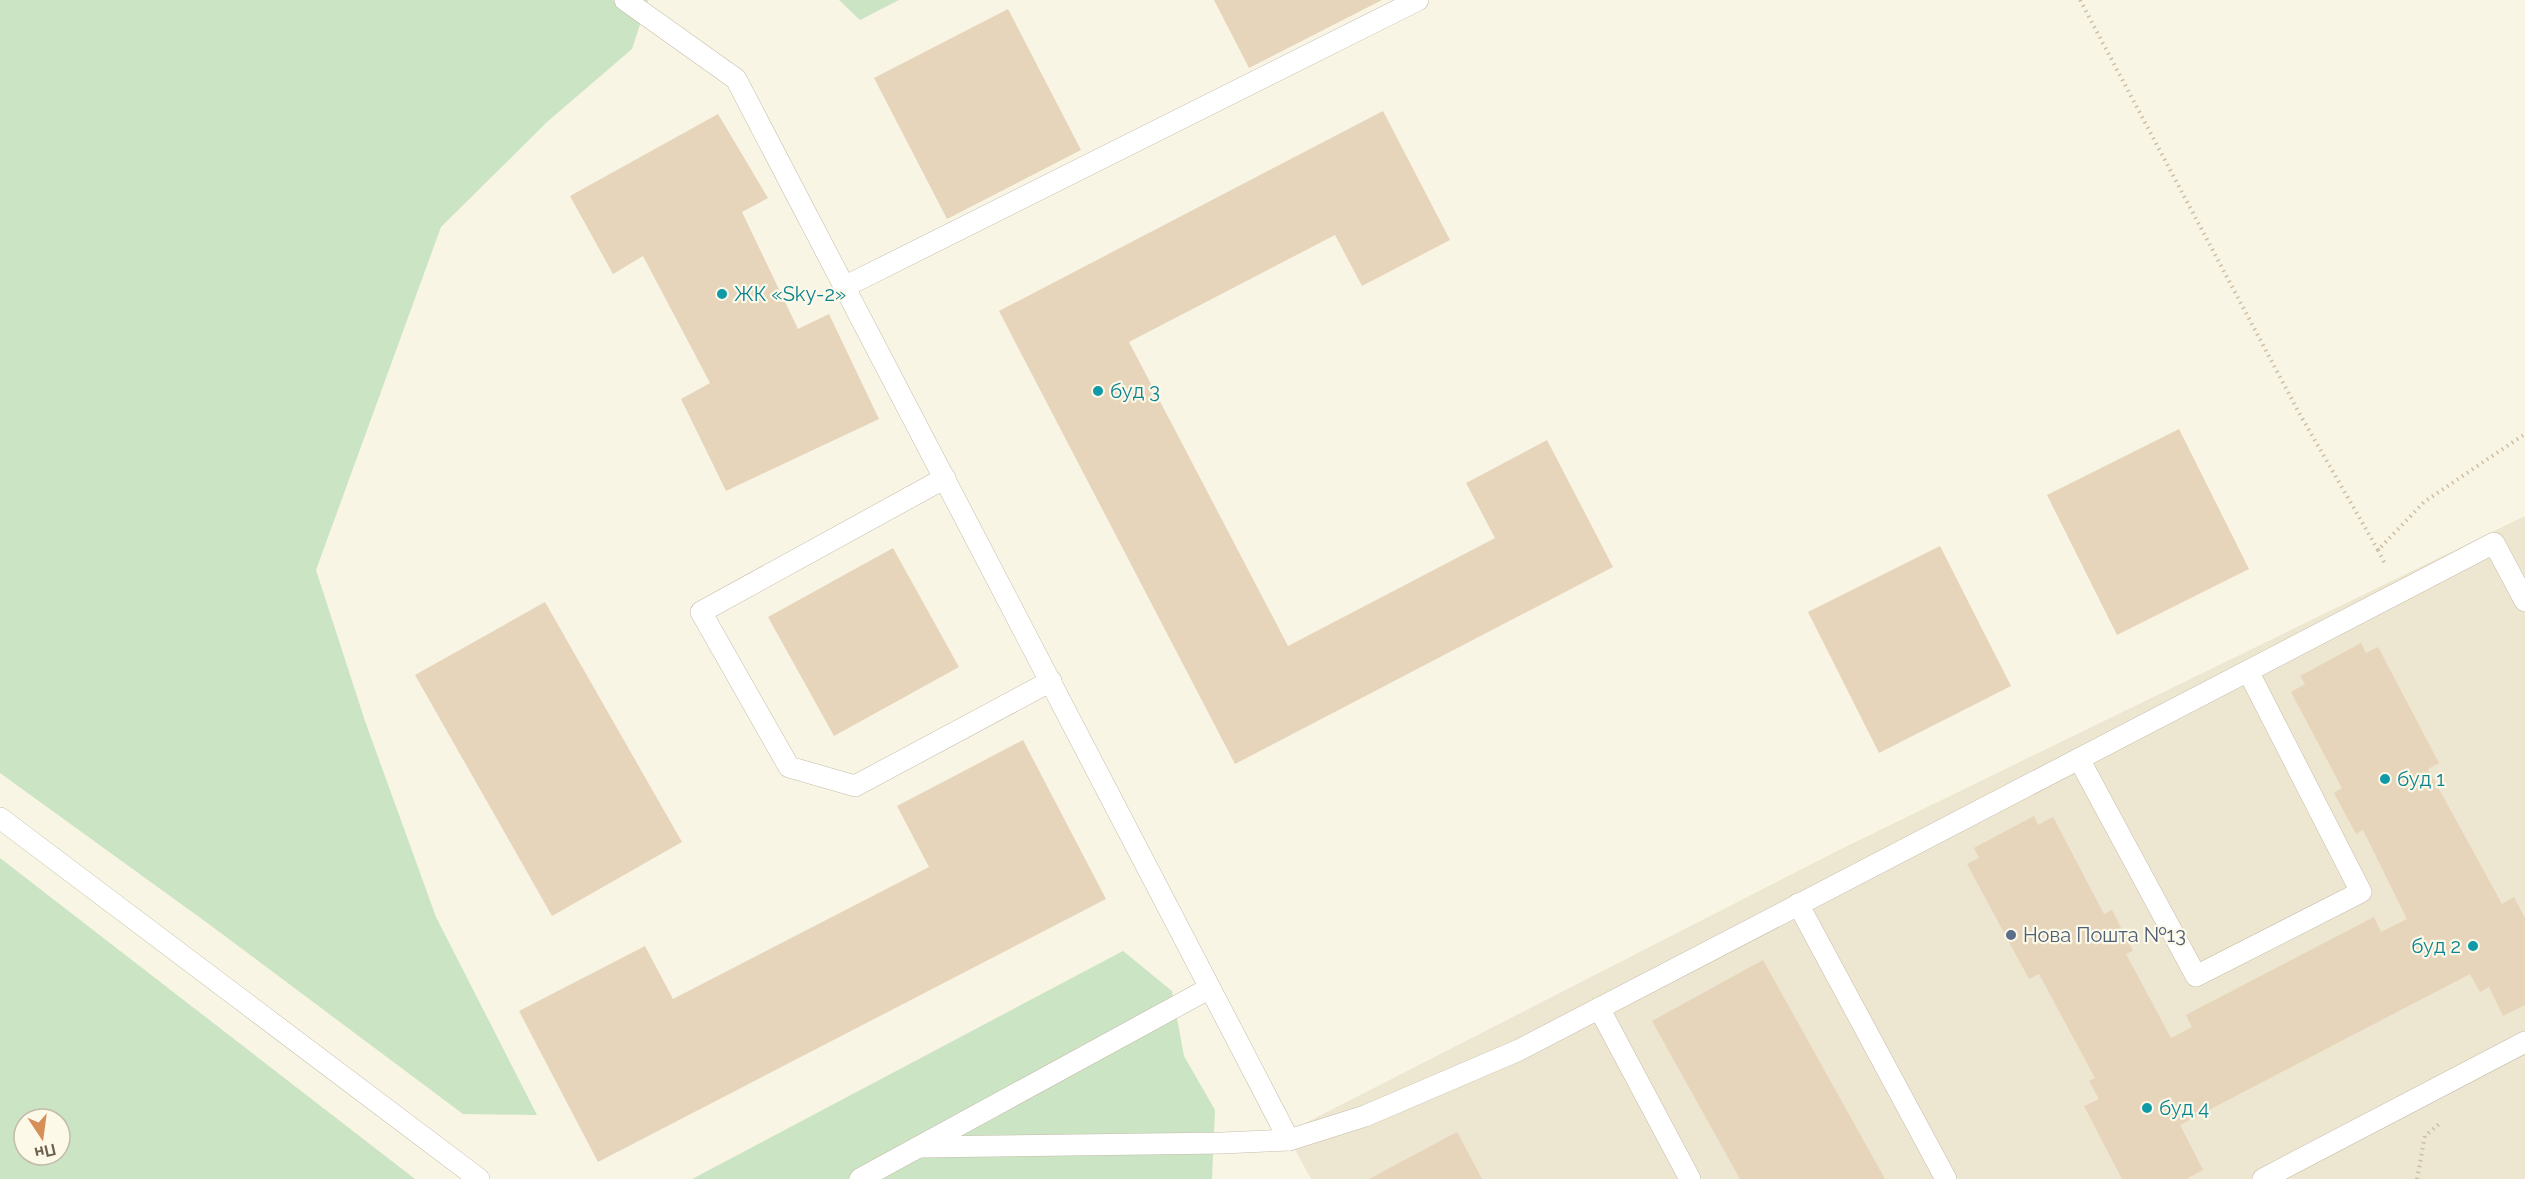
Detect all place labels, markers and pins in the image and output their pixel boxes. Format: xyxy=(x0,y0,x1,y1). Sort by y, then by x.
place label: ЖК «Sky-2» xyxy=(734,282,846,306)
marker: ЖК «Sky-2» xyxy=(715,287,729,301)
place label: буд 3 xyxy=(1110,379,1160,403)
marker: буд 3 xyxy=(1091,384,1105,398)
place label: буд 1 xyxy=(2397,767,2445,791)
marker: буд 1 xyxy=(2378,772,2392,786)
place label: Нова Пошта №13 xyxy=(2023,923,2186,947)
marker: Нова Пошта №13 xyxy=(2004,928,2018,942)
place label: буд 2 xyxy=(2411,934,2461,958)
marker: буд 2 xyxy=(2466,939,2480,953)
place label: буд 4 xyxy=(2159,1096,2209,1120)
marker: буд 4 xyxy=(2140,1101,2154,1115)

